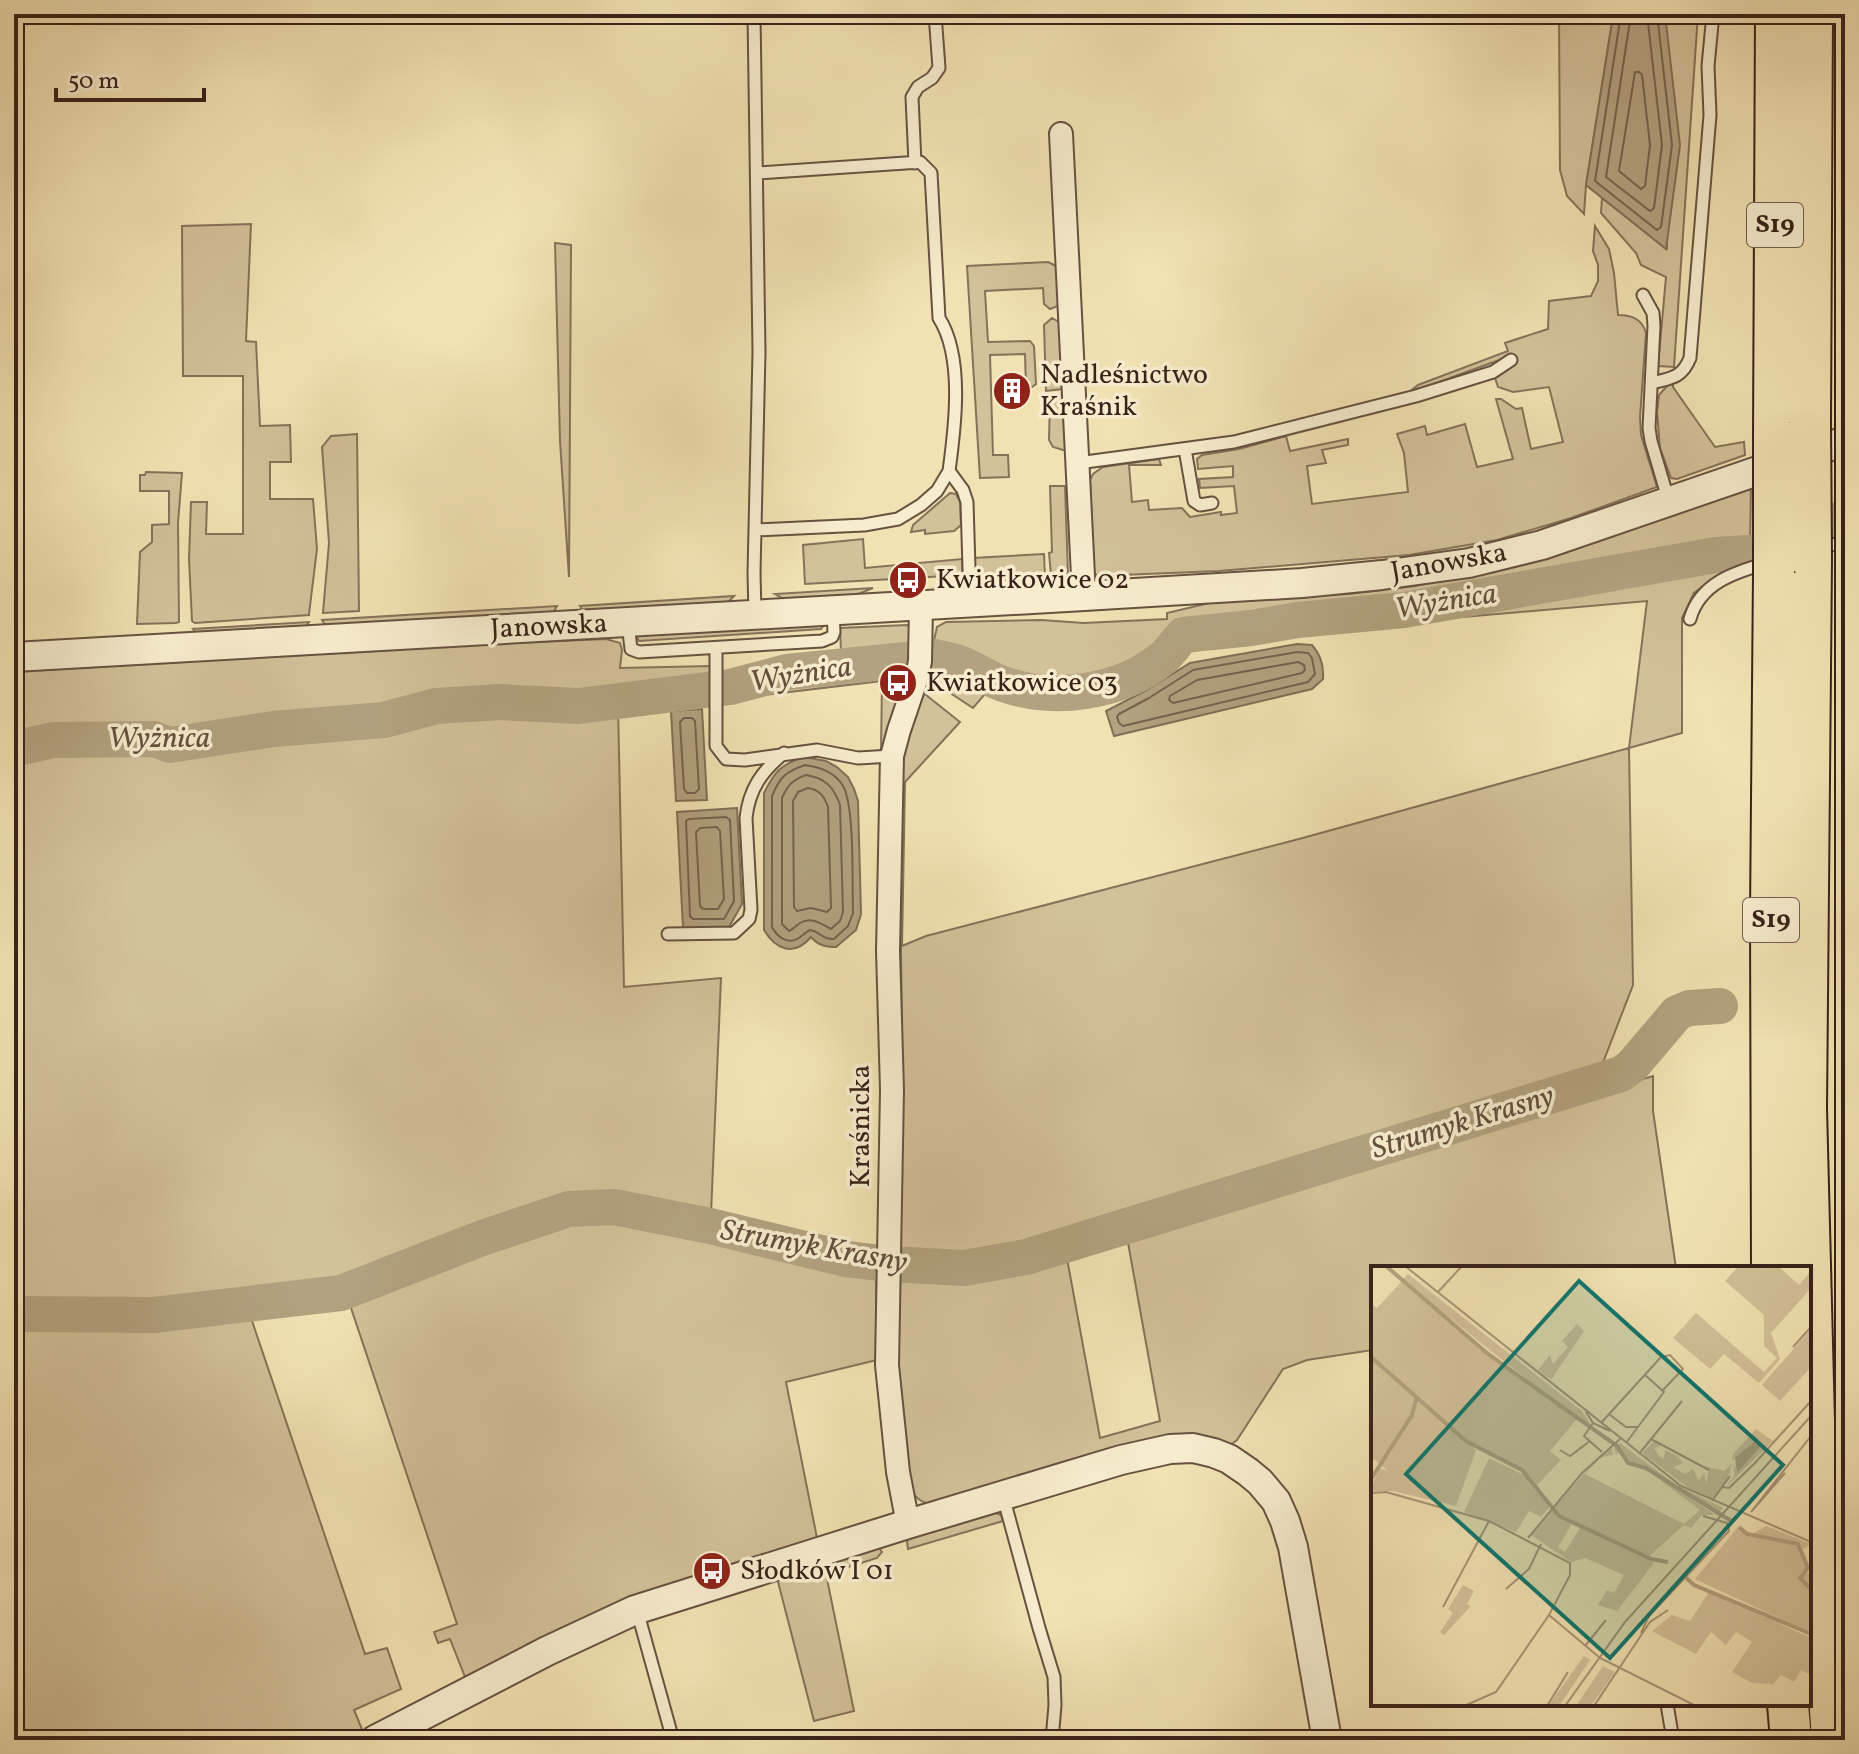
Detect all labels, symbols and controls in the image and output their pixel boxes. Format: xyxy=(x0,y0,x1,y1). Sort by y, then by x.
scale bar xyxy=(56,52,204,102)
text: 50 m xyxy=(68,65,120,99)
road number: S19 xyxy=(1747,203,1803,247)
place label: Nadleśnictwo Kraśnik xyxy=(1040,356,1208,427)
building icon: Nadleśnictwo Kraśnik xyxy=(991,370,1033,412)
street label: Janowska xyxy=(1388,534,1510,592)
bus stop icon: Kwiatkowice 02 xyxy=(887,559,929,601)
place label: Kwiatkowice 02 xyxy=(936,561,1129,600)
water label: Wyżnica xyxy=(1392,573,1500,631)
street label: Janowska xyxy=(489,604,609,650)
water label: Wyżnica xyxy=(747,646,855,704)
bus stop icon: Kwiatkowice 03 xyxy=(877,662,919,704)
place label: Kwiatkowice 03 xyxy=(926,664,1118,703)
water label: Wyżnica xyxy=(108,718,210,760)
road number: S19 xyxy=(1743,898,1799,942)
street label: Kraśnicka xyxy=(842,1065,881,1187)
water label: Strumyk Krasny xyxy=(1367,1075,1559,1171)
water label: Strumyk Krasny xyxy=(717,1210,911,1284)
inset map xyxy=(1371,1266,1811,1706)
bus stop icon: Słodków I 01 xyxy=(691,1550,733,1592)
place label: Słodków I 01 xyxy=(740,1552,894,1591)

